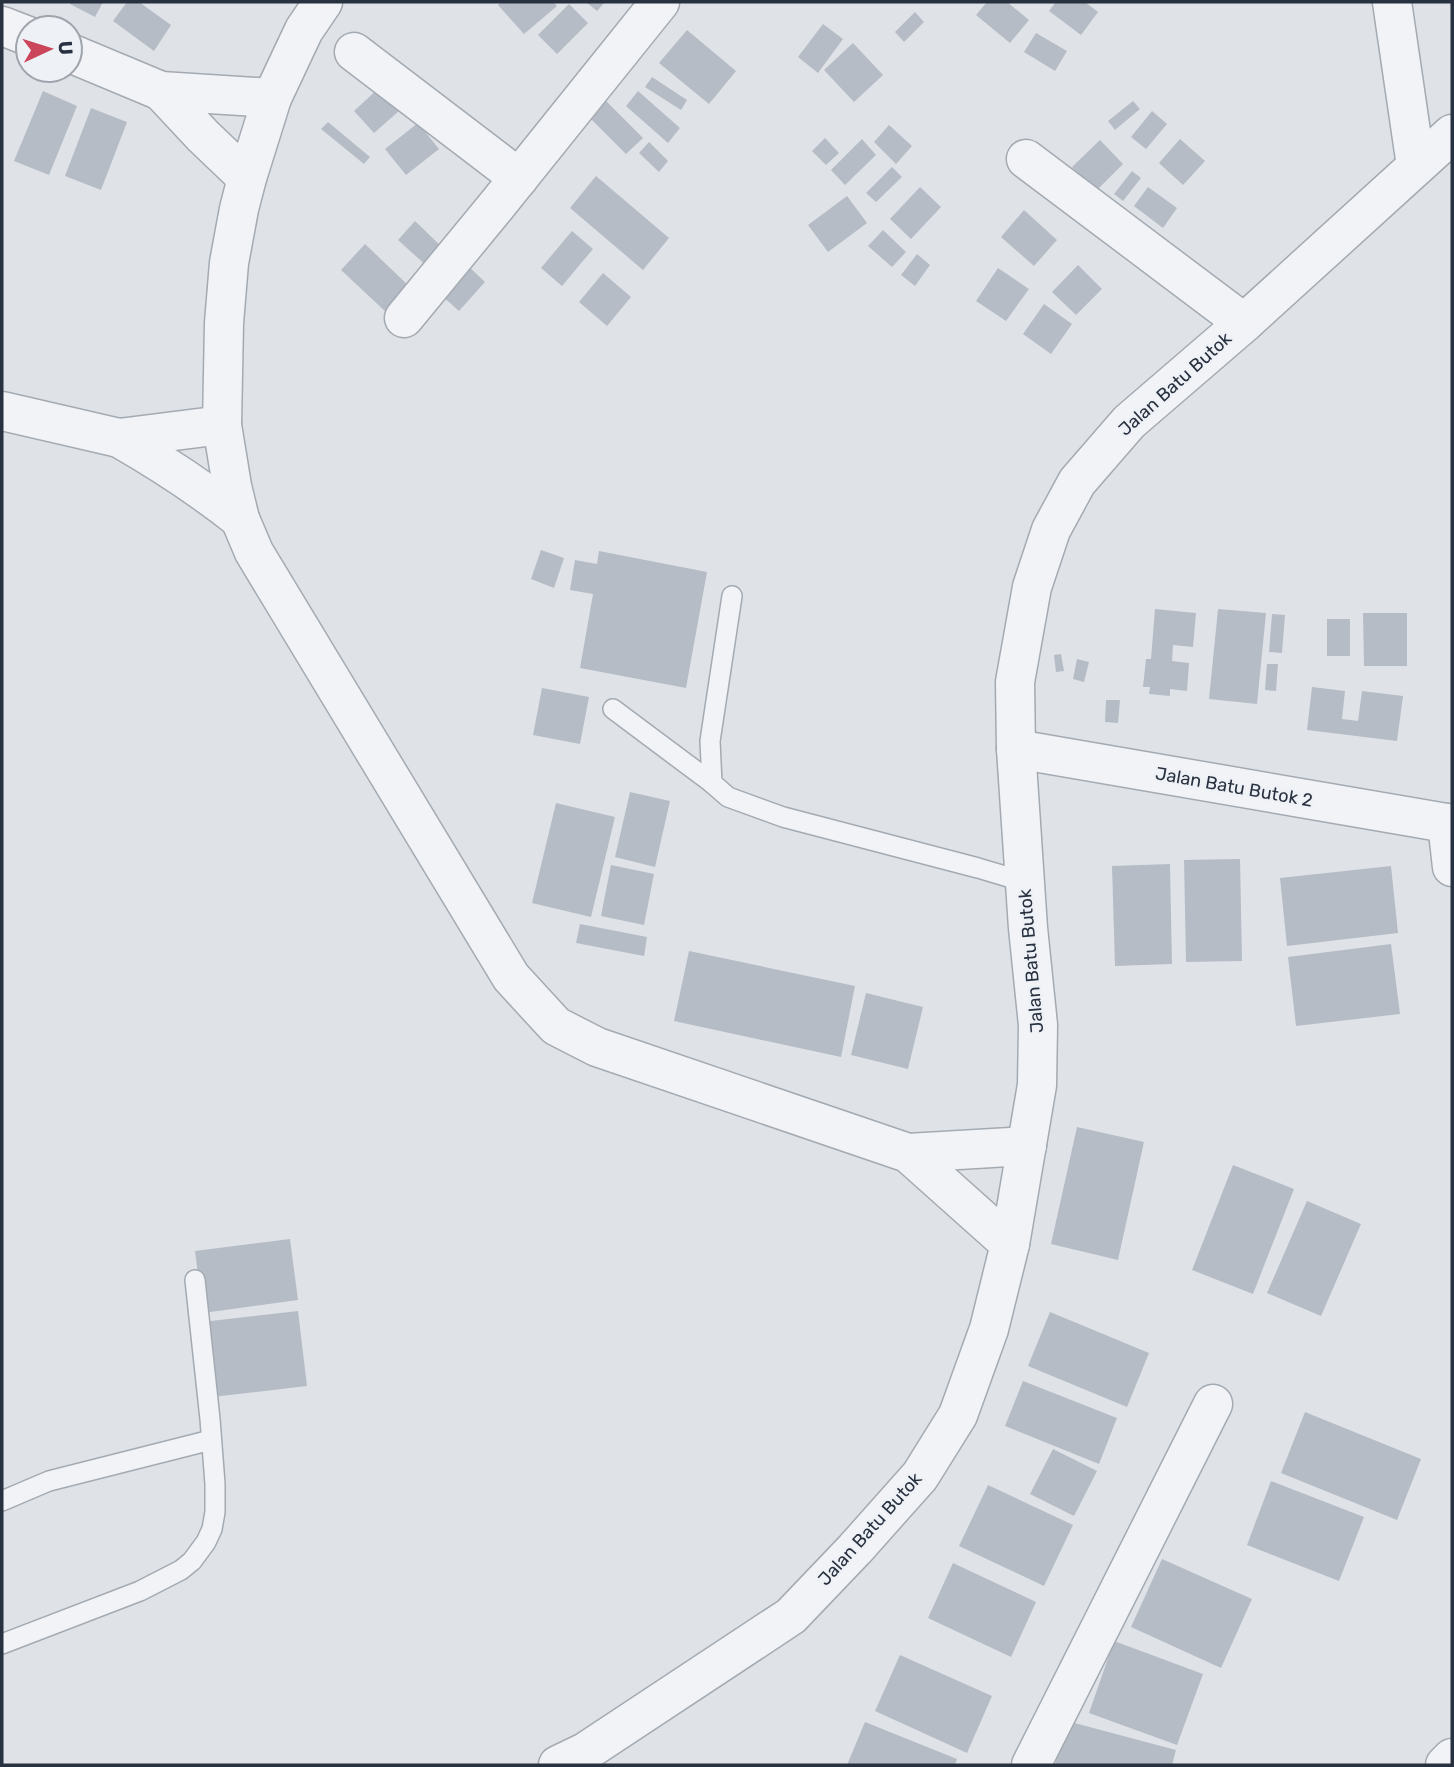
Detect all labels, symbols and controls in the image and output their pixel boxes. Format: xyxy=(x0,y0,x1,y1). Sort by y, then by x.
north arrow xyxy=(14,14,84,84)
text: U xyxy=(54,40,77,56)
street label: Jalan Batu Butok xyxy=(1114,327,1237,441)
street label: Jalan Batu Butok 2 xyxy=(1154,762,1314,812)
street label: Jalan Batu Butok xyxy=(1014,887,1048,1034)
street label: Jalan Batu Butok xyxy=(813,1467,927,1590)

